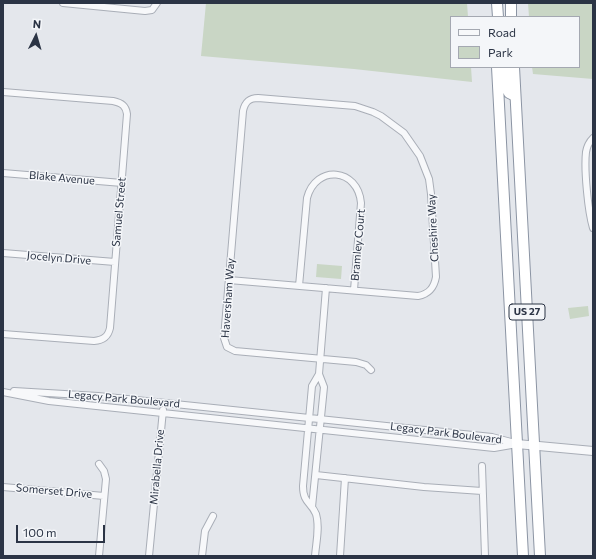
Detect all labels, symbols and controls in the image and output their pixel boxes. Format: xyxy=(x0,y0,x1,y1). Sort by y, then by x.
north arrow xyxy=(16,16,56,56)
legend xyxy=(450,16,580,68)
text: N xyxy=(32,17,42,30)
text: Road xyxy=(488,25,516,39)
text: Park xyxy=(488,45,513,59)
street label: Blake Avenue xyxy=(29,169,95,187)
street label: Samuel Street xyxy=(109,177,129,247)
street label: Cheshire Way xyxy=(425,194,441,262)
street label: Bramley Court xyxy=(348,208,368,282)
street label: Jocelyn Drive xyxy=(26,249,92,267)
street label: Haversham Way xyxy=(219,258,237,338)
road number: US 27 xyxy=(509,304,545,320)
street label: Legacy Park Boulevard xyxy=(68,388,180,410)
street label: Legacy Park Boulevard xyxy=(390,420,502,446)
street label: Mirabella Drive xyxy=(147,429,167,505)
street label: Somerset Drive xyxy=(15,481,93,501)
scale bar xyxy=(18,517,107,543)
text: 100 m xyxy=(23,525,57,539)

